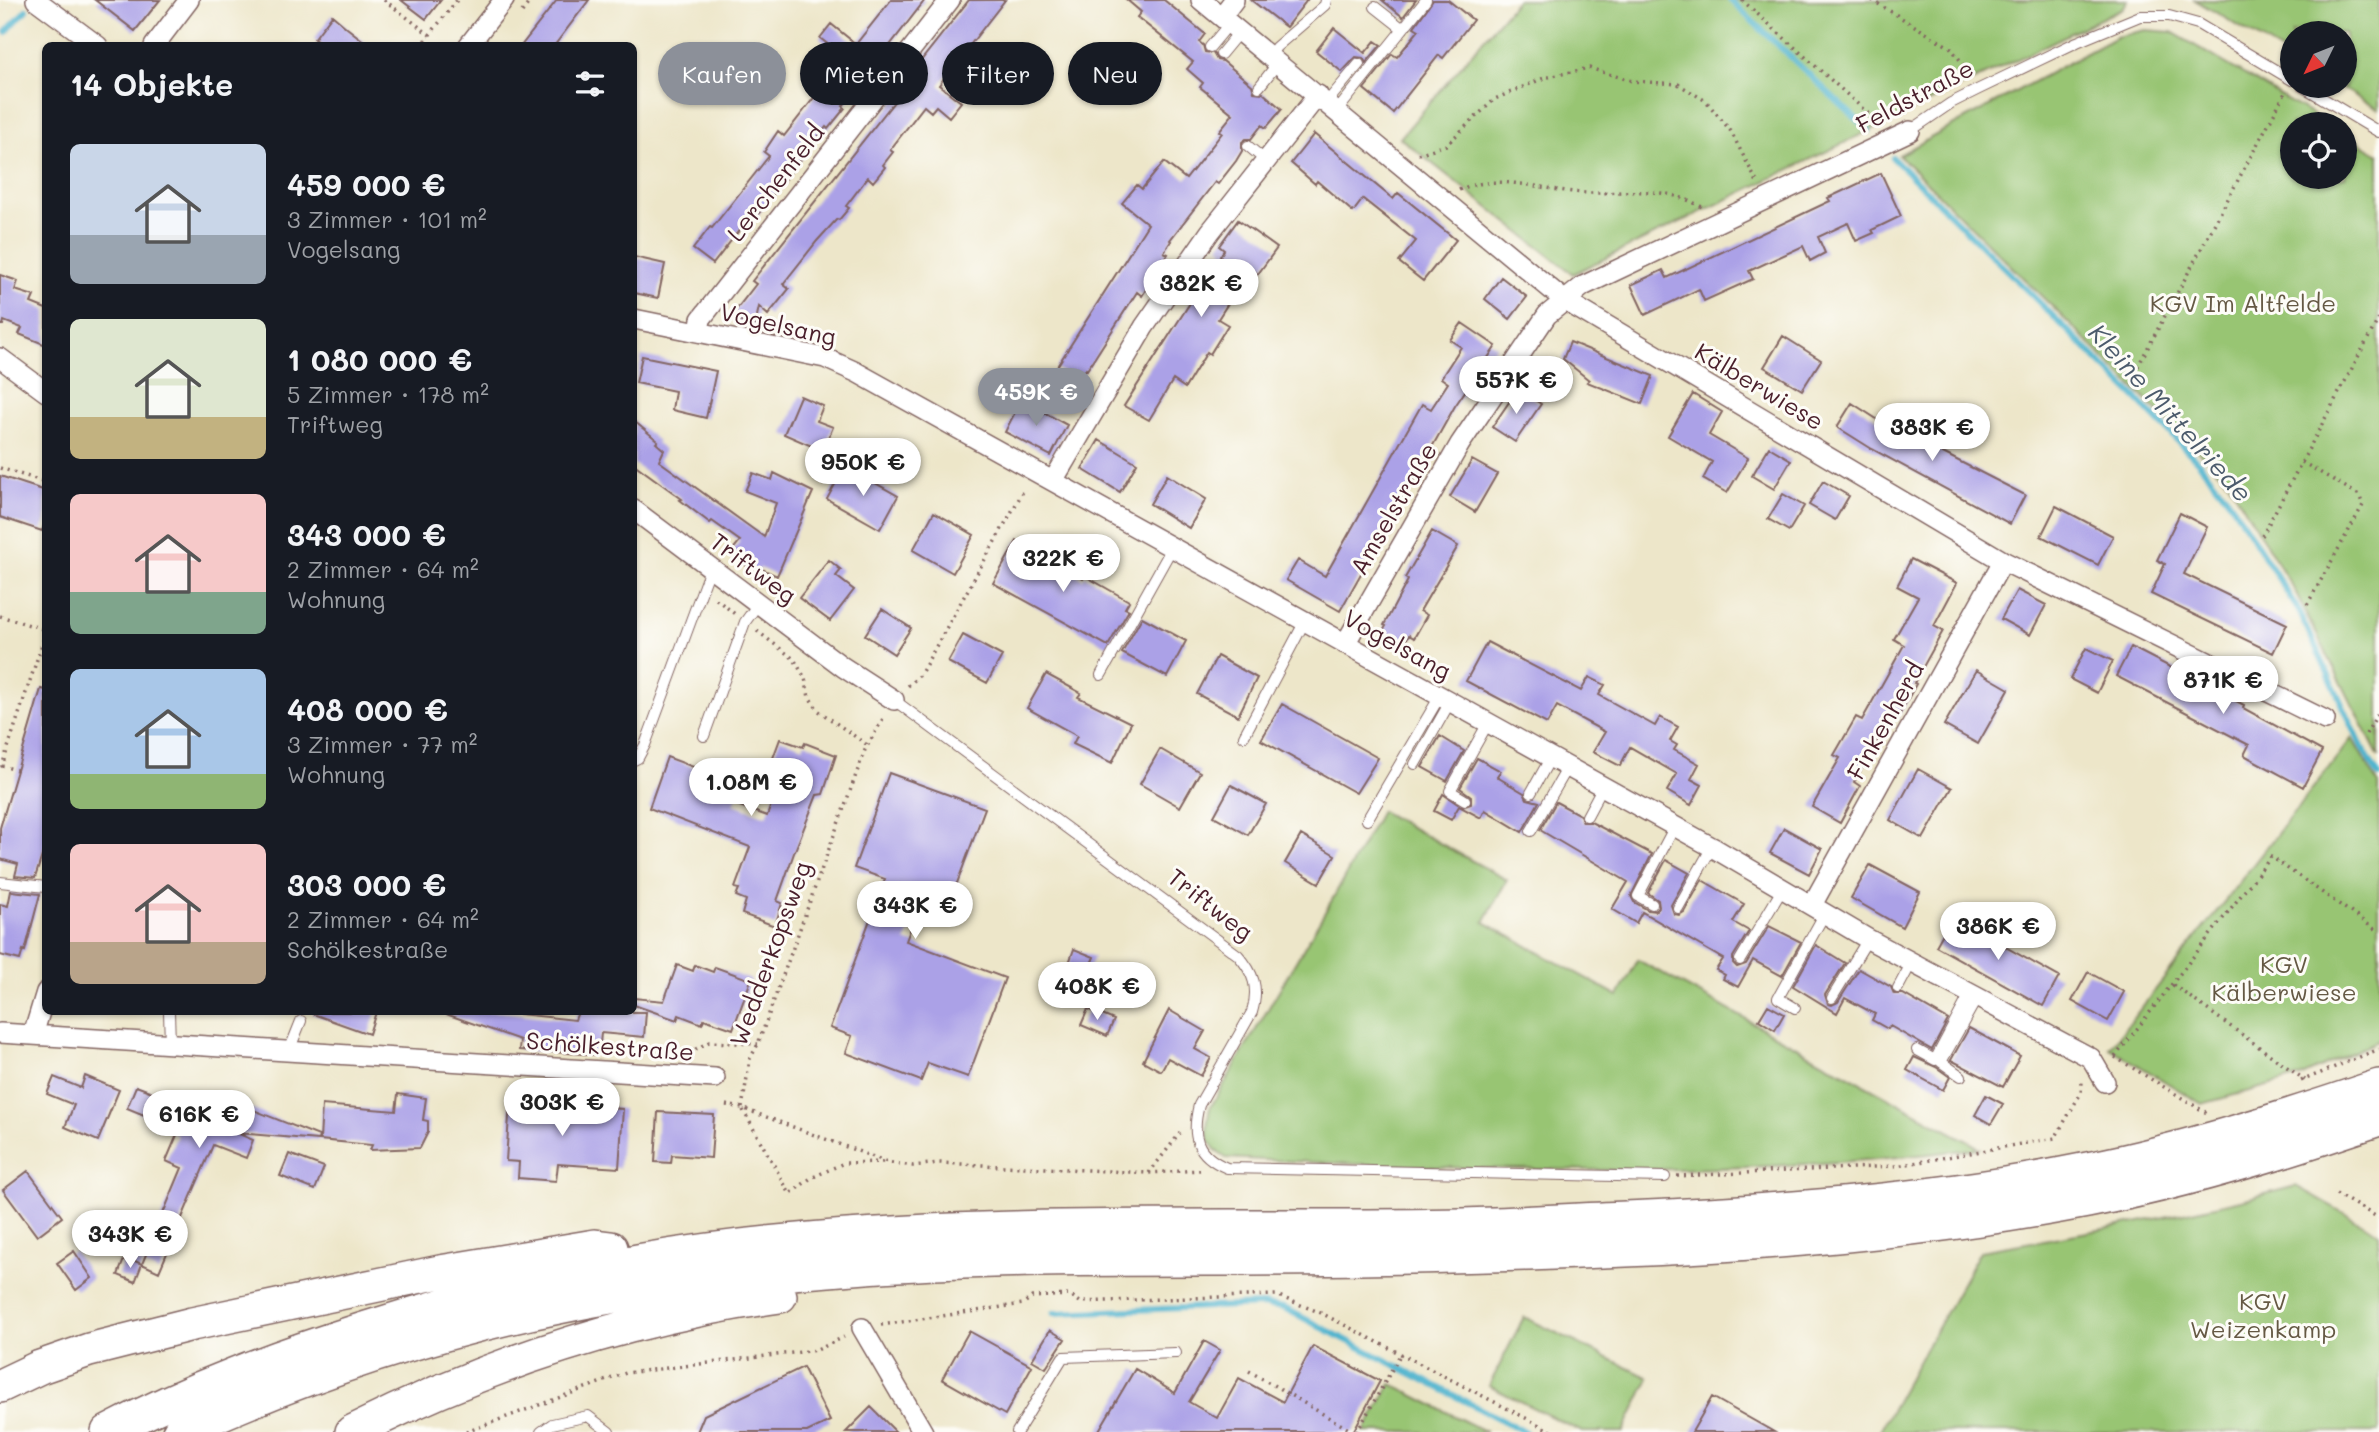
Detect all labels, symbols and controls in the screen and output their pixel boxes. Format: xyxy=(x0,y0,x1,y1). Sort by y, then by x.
north arrow xyxy=(2280,21,2357,98)
map controls xyxy=(2280,21,2357,189)
chip: Kaufen xyxy=(658,42,786,105)
chip: Mieten xyxy=(800,42,928,105)
chip: Filter xyxy=(942,42,1054,105)
chip: Neu xyxy=(1068,42,1162,105)
street label: Feldstraße xyxy=(1850,52,1978,140)
text: 14 Objekte xyxy=(70,64,233,104)
icon: filters xyxy=(571,65,609,103)
button: locate xyxy=(2280,112,2357,189)
street label: Lerchenfeld xyxy=(719,117,830,247)
text: 459 000 € xyxy=(287,164,445,204)
icon: home xyxy=(126,172,210,256)
text: 3 Zimmer · 101 m² xyxy=(287,204,487,234)
text: Vogelsang xyxy=(287,234,400,264)
pin: 382K € xyxy=(1144,260,1258,319)
text: 382K € xyxy=(1160,267,1242,297)
park label: KGV Im Altfelde xyxy=(2150,287,2336,318)
street label: Vogelsang xyxy=(717,295,839,352)
water label: Kleine Mittelriede xyxy=(2081,316,2260,509)
street label: Kälberwiese xyxy=(1690,335,1830,436)
text: 1 080 000 € xyxy=(287,339,472,379)
icon: home xyxy=(126,347,210,431)
pin: 557K € xyxy=(1459,356,1573,416)
text: 557K € xyxy=(1475,364,1557,394)
pin: 459K € xyxy=(979,368,1093,428)
text: 459K € xyxy=(994,376,1078,406)
text: 5 Zimmer · 178 m² xyxy=(287,379,489,409)
pin: 383K € xyxy=(1875,404,1989,463)
text: Triftweg xyxy=(287,409,383,439)
text: 383K € xyxy=(1890,411,1974,441)
street label: Amselstraße xyxy=(1342,437,1443,580)
pin: 950K € xyxy=(806,438,920,498)
text: 950K € xyxy=(821,446,905,476)
text: 343 000 € xyxy=(287,514,446,554)
icon: home xyxy=(126,522,210,606)
street label: Triftweg xyxy=(705,525,803,610)
pin: 322K € xyxy=(1006,534,1120,594)
text: 322K € xyxy=(1022,542,1104,572)
text: 2 Zimmer · 64 m² xyxy=(287,554,479,584)
text: Wohnung xyxy=(287,584,385,614)
street label: Vogelsang xyxy=(1338,601,1457,686)
street label: Finkenherd xyxy=(1839,656,1930,785)
pin: 871K € xyxy=(2166,656,2280,716)
text: 871K € xyxy=(2183,664,2263,694)
text: 408 000 € xyxy=(287,689,448,729)
icon: home xyxy=(126,697,210,781)
text: 3 Zimmer · 77 m² xyxy=(287,729,478,759)
pin: 1.08M € xyxy=(686,758,816,818)
text: Wohnung xyxy=(287,759,385,789)
text: 1.08M € xyxy=(705,766,797,796)
street label: Wedderkopsweg xyxy=(722,857,817,1050)
street label: Triftweg xyxy=(1162,861,1260,947)
text: 303 000 € xyxy=(287,864,446,904)
icon: home xyxy=(126,872,210,956)
pin: 343K € xyxy=(858,881,972,941)
text: 343K € xyxy=(873,889,957,919)
pin: 386K € xyxy=(1941,902,2055,962)
text: 2 Zimmer · 64 m² xyxy=(287,904,479,934)
text: 386K € xyxy=(1956,910,2040,940)
text: Schölkestraße xyxy=(287,934,448,964)
park label: KGV Kälberwiese xyxy=(2211,948,2357,1007)
pin: 408K € xyxy=(1040,962,1154,1022)
text: 408K € xyxy=(1054,970,1140,1000)
street label: Schölkestraße xyxy=(525,1024,695,1067)
pin: 303K € xyxy=(505,1078,619,1138)
text: 303K € xyxy=(520,1086,604,1116)
pin: 616K € xyxy=(142,1090,256,1150)
text: 616K € xyxy=(159,1098,239,1128)
pin: 343K € xyxy=(73,1210,187,1270)
text: 343K € xyxy=(88,1218,172,1248)
park label: KGV Weizenkamp xyxy=(2190,1285,2336,1344)

